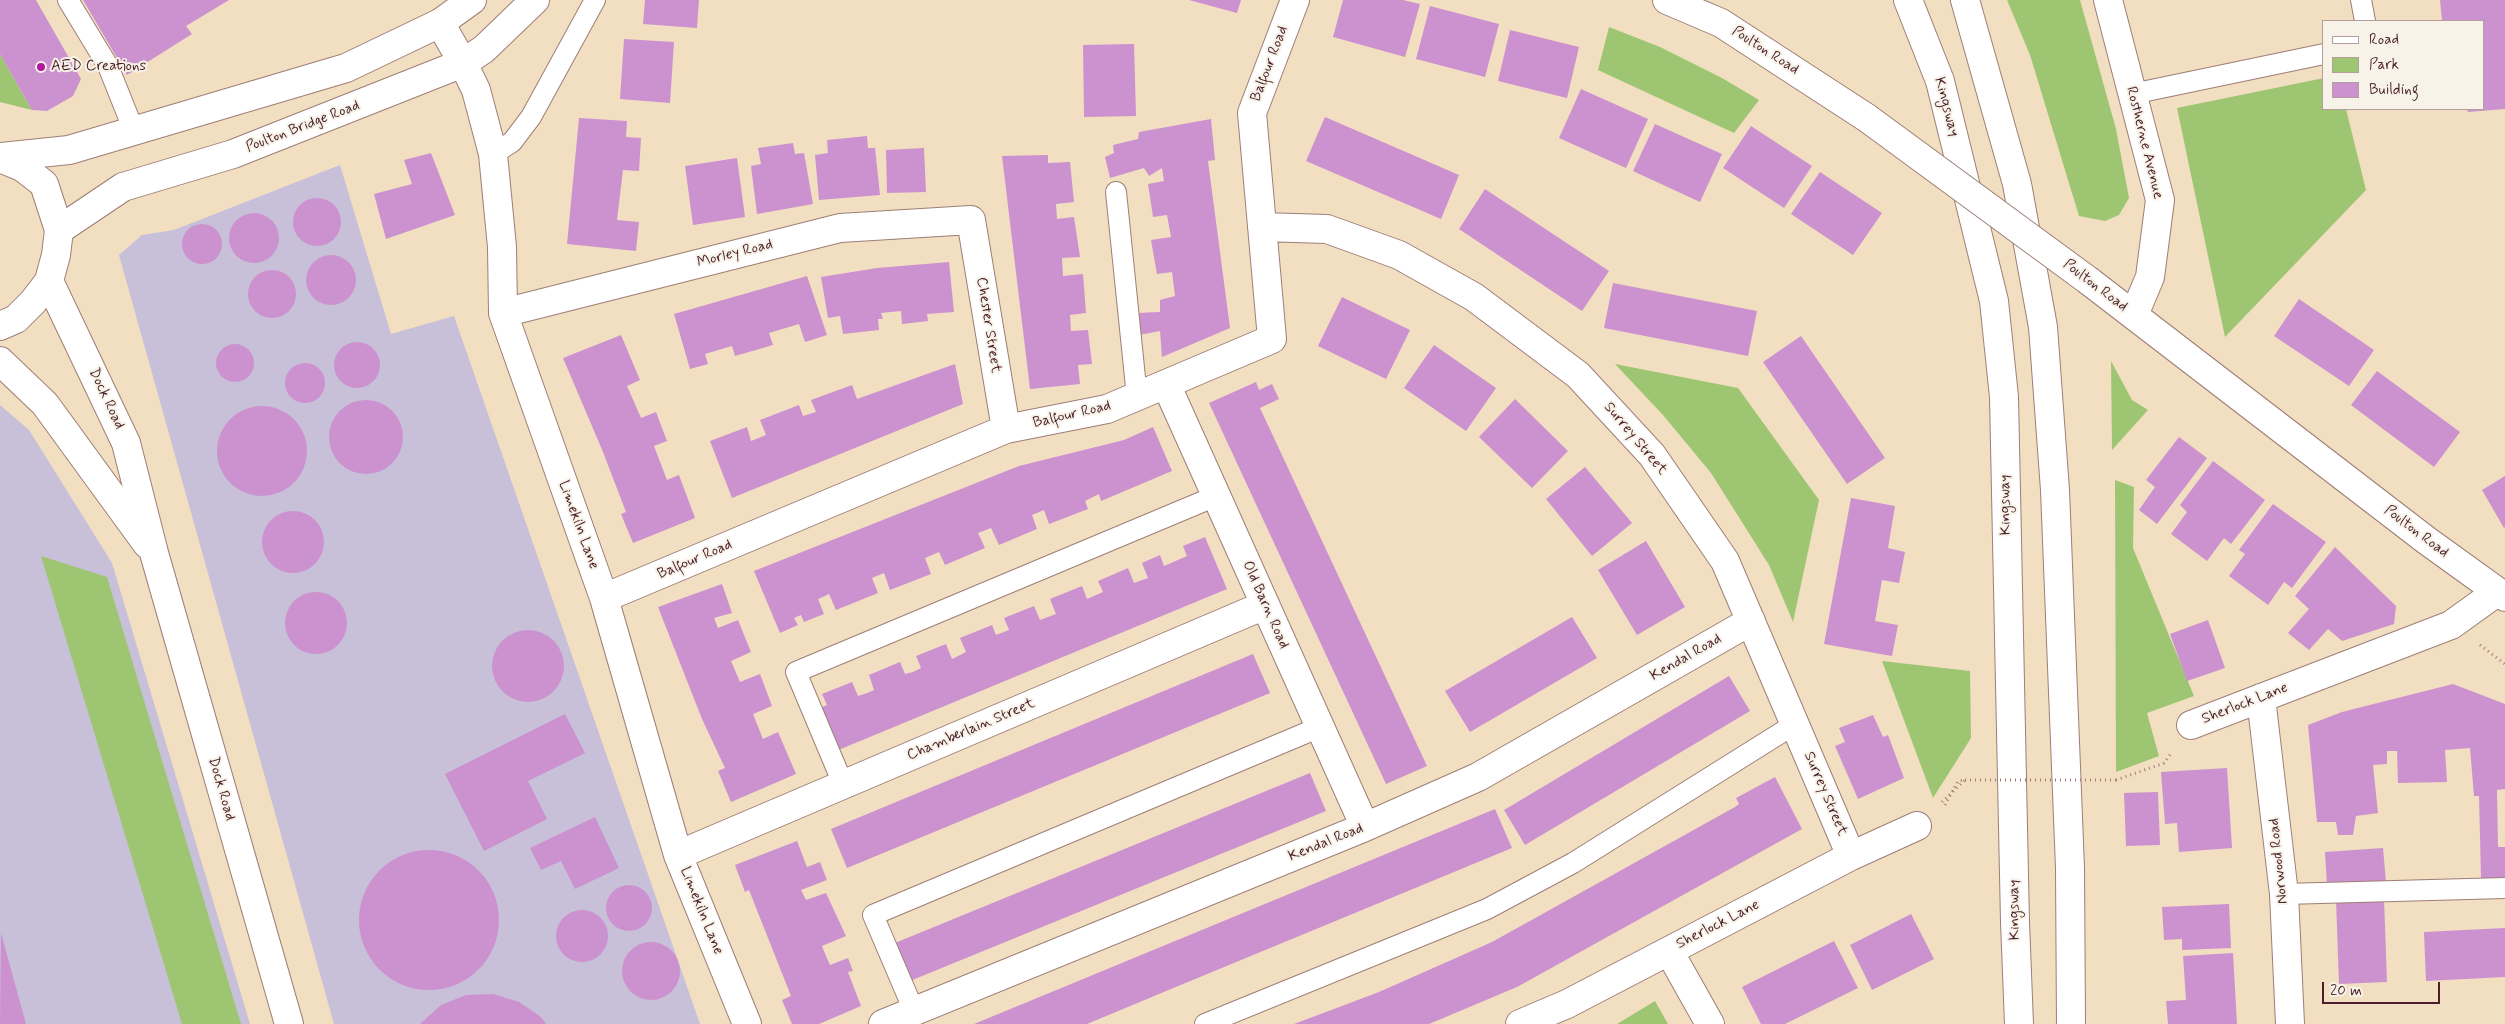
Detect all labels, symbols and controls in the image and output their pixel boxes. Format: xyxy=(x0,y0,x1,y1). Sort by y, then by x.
legend xyxy=(2322,20,2485,110)
street label: Poulton Road xyxy=(1728,23,1802,79)
street label: Balfour Road xyxy=(1247,24,1293,104)
text: Road xyxy=(2369,30,2399,50)
text: Park xyxy=(2369,55,2399,75)
place label: AED Creations xyxy=(51,58,146,76)
marker: AED Creations xyxy=(35,61,47,73)
street label: Kingsway xyxy=(1929,75,1963,139)
text: Building xyxy=(2369,80,2419,100)
street label: Rostherne Avenue xyxy=(2121,85,2167,201)
street label: Poulton Bridge Road xyxy=(244,97,362,157)
street label: Morley Road xyxy=(695,236,775,272)
street label: Poulton Road xyxy=(2059,256,2131,316)
street label: Chester Street xyxy=(972,276,1004,374)
street label: Dock Road xyxy=(84,366,128,432)
street label: Balfour Road xyxy=(1031,397,1113,433)
street label: Surrey Street xyxy=(1599,399,1671,479)
street label: Kingsway xyxy=(1996,474,2016,536)
street label: Limekiln Lane xyxy=(554,478,602,572)
street label: Poulton Road xyxy=(2380,502,2452,562)
street label: Balfour Road xyxy=(655,536,735,584)
street label: Old Barn Road xyxy=(1238,558,1292,652)
street label: Kendal Road xyxy=(1647,630,1725,686)
street label: Sherlock Lane xyxy=(2199,679,2291,729)
street label: Chamberlain Street xyxy=(904,695,1038,765)
street label: Surrey Street xyxy=(1799,749,1851,839)
street label: Dock Road xyxy=(203,755,239,823)
street label: Norwood Road xyxy=(2266,817,2292,905)
street label: Kendal Road xyxy=(1286,820,1366,866)
street label: Limekiln Lane xyxy=(675,865,727,957)
street label: Kingsway xyxy=(2005,879,2025,941)
street label: Sherlock Lane xyxy=(1673,896,1763,954)
scale bar xyxy=(2325,972,2442,1004)
text: 20 m xyxy=(2330,981,2362,1001)

